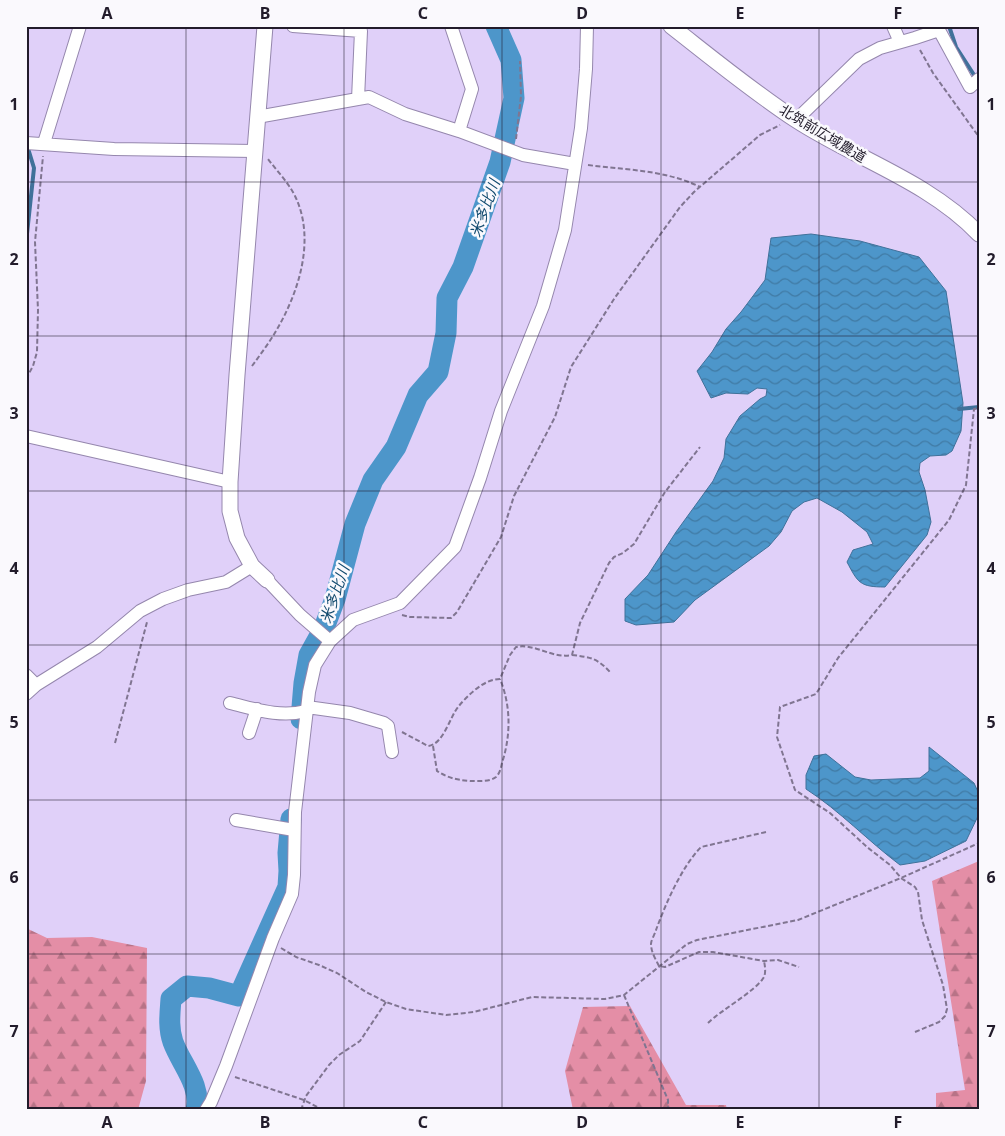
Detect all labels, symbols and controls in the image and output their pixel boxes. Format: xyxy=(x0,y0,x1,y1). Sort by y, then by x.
text: A xyxy=(101,2,113,24)
text: B xyxy=(260,2,270,24)
text: C xyxy=(418,2,428,24)
text: D xyxy=(576,2,588,24)
text: E xyxy=(736,2,745,24)
text: F xyxy=(894,2,902,24)
text: 1 xyxy=(9,93,19,115)
text: 1 xyxy=(986,93,996,115)
street label: 北筑前広域農道 xyxy=(776,100,870,166)
water label: 米多比川 xyxy=(464,175,504,240)
text: 2 xyxy=(9,248,19,270)
text: 2 xyxy=(986,248,996,270)
text: 3 xyxy=(9,402,19,424)
text: 3 xyxy=(986,402,996,424)
text: 4 xyxy=(9,557,19,579)
text: 4 xyxy=(986,557,996,579)
water label: 米多比川 xyxy=(315,560,354,626)
text: 5 xyxy=(9,711,19,733)
text: 5 xyxy=(986,711,996,733)
text: 6 xyxy=(9,866,19,888)
text: 6 xyxy=(986,866,996,888)
text: 7 xyxy=(9,1020,19,1042)
text: 7 xyxy=(986,1020,996,1042)
text: A xyxy=(101,1111,113,1133)
text: B xyxy=(260,1111,270,1133)
text: C xyxy=(418,1111,428,1133)
text: D xyxy=(576,1111,588,1133)
text: E xyxy=(736,1111,745,1133)
text: F xyxy=(894,1111,902,1133)

